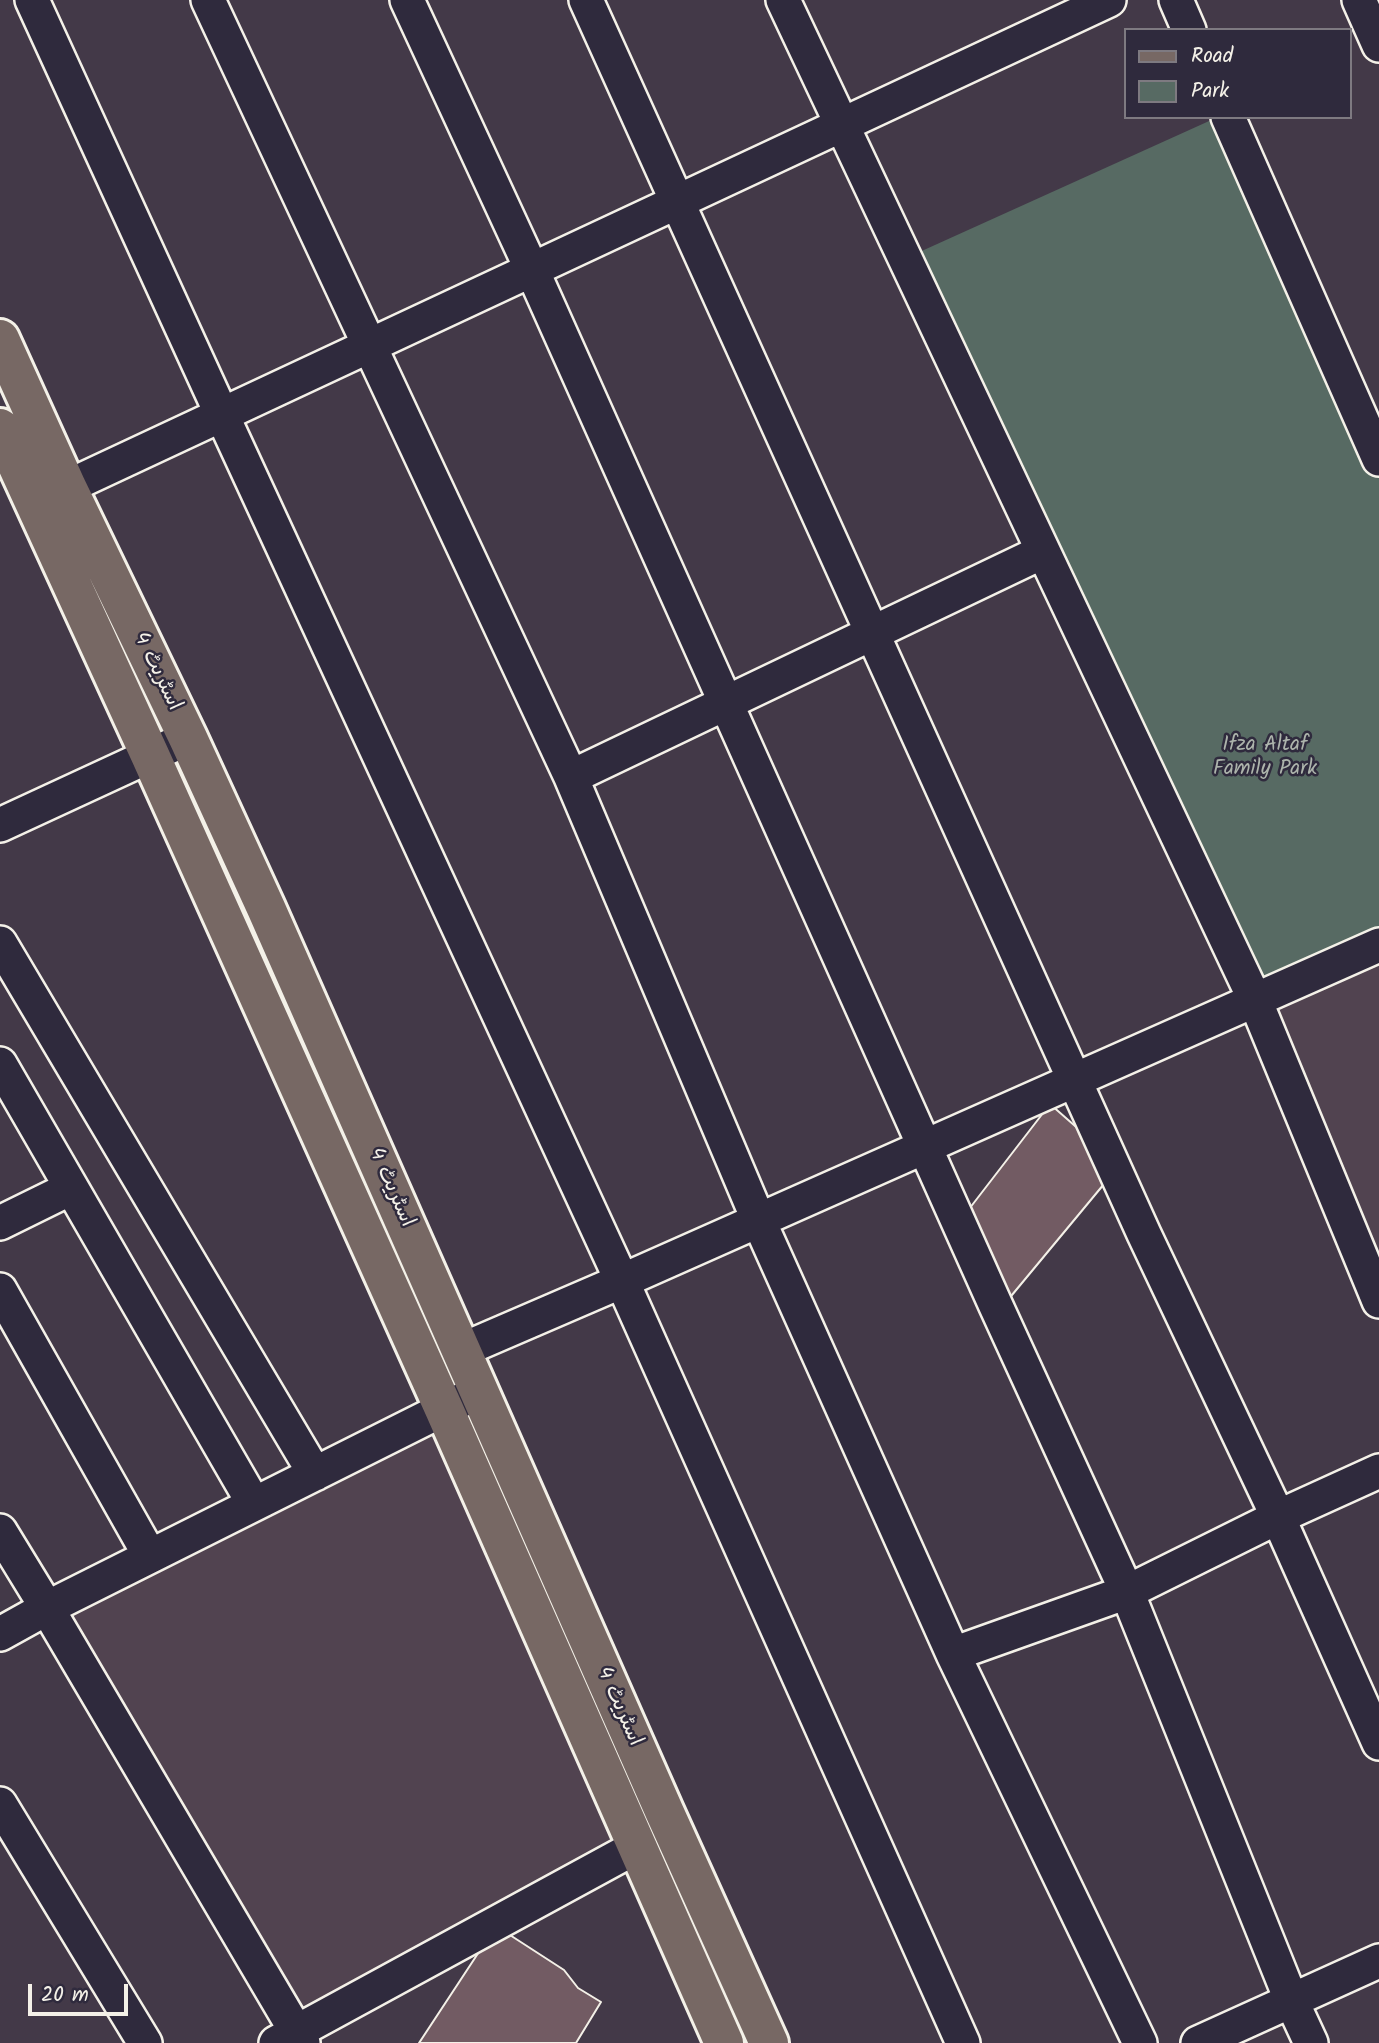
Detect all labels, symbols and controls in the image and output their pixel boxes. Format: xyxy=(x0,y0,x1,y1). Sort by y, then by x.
legend xyxy=(1124,28,1351,119)
text: Road xyxy=(1191,40,1233,73)
text: Park xyxy=(1191,75,1229,108)
street label: اسٹریٹ 4 xyxy=(126,629,186,715)
park label: Ifza Altaf Family Park xyxy=(1213,733,1317,783)
street label: اسٹریٹ 4 xyxy=(361,1144,419,1232)
street label: اسٹریٹ 4 xyxy=(589,1663,647,1751)
scale bar xyxy=(32,1969,131,2013)
text: 20 m xyxy=(41,1979,89,2012)

